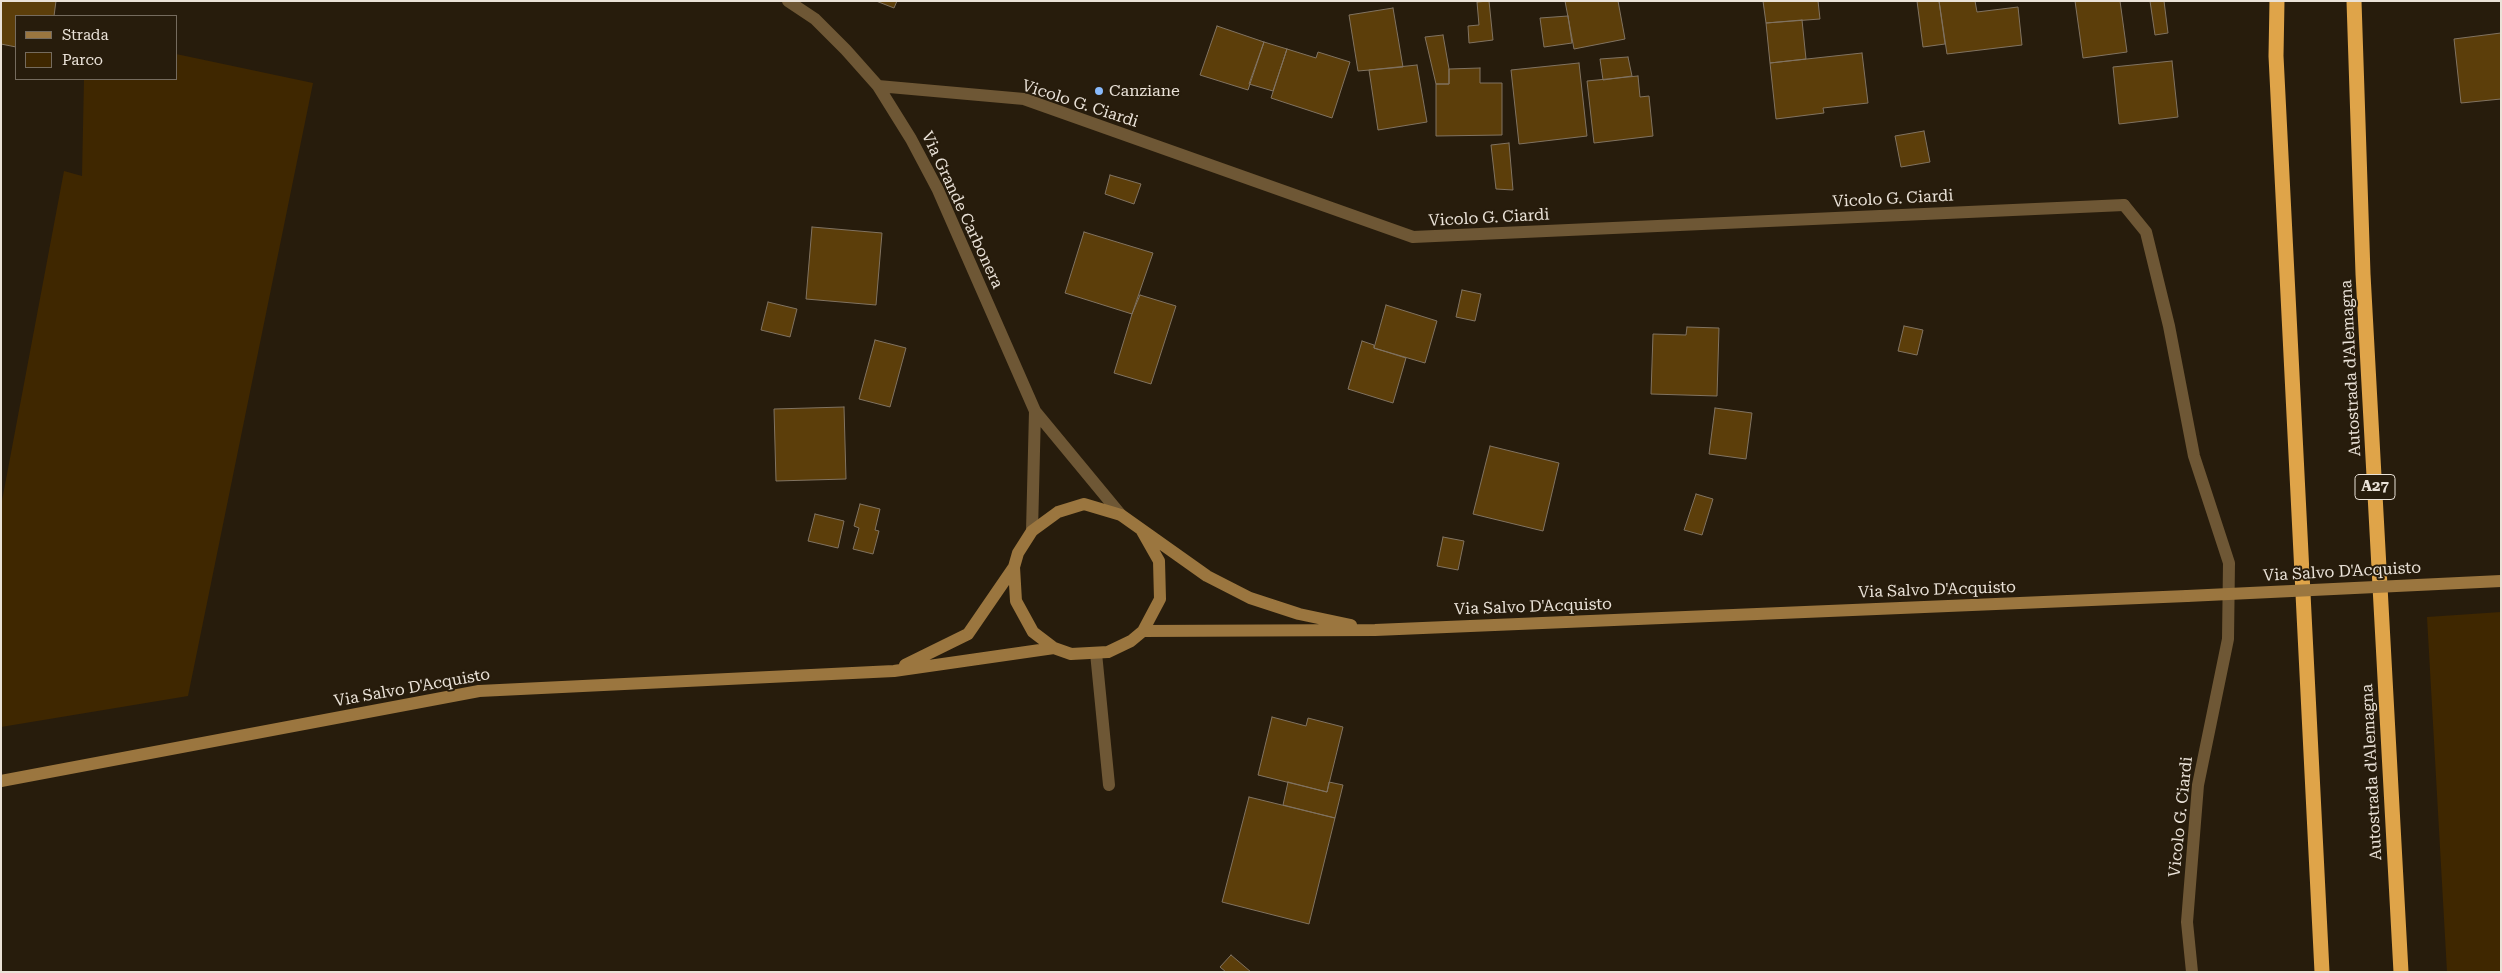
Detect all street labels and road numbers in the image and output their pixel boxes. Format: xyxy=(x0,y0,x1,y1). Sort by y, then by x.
street label: Vicolo G. Ciardi xyxy=(1019,76,1141,132)
street label: Via Grande Carbonera xyxy=(917,128,1007,292)
street label: Vicolo G. Ciardi xyxy=(1832,186,1954,212)
street label: Vicolo G. Ciardi xyxy=(1428,205,1550,231)
street label: Autostrada d'Alemagna xyxy=(2337,279,2365,457)
road number: A27 xyxy=(2355,474,2395,500)
street label: Via Salvo D'Acquisto xyxy=(2263,558,2421,586)
street label: Via Salvo D'Acquisto xyxy=(1858,578,2016,602)
street label: Via Salvo D'Acquisto xyxy=(1454,595,1612,619)
street label: Via Salvo D'Acquisto xyxy=(332,665,492,711)
street label: Autostrada d'Alemagna xyxy=(2358,683,2386,861)
street label: Vicolo G. Ciardi xyxy=(2165,756,2197,878)

